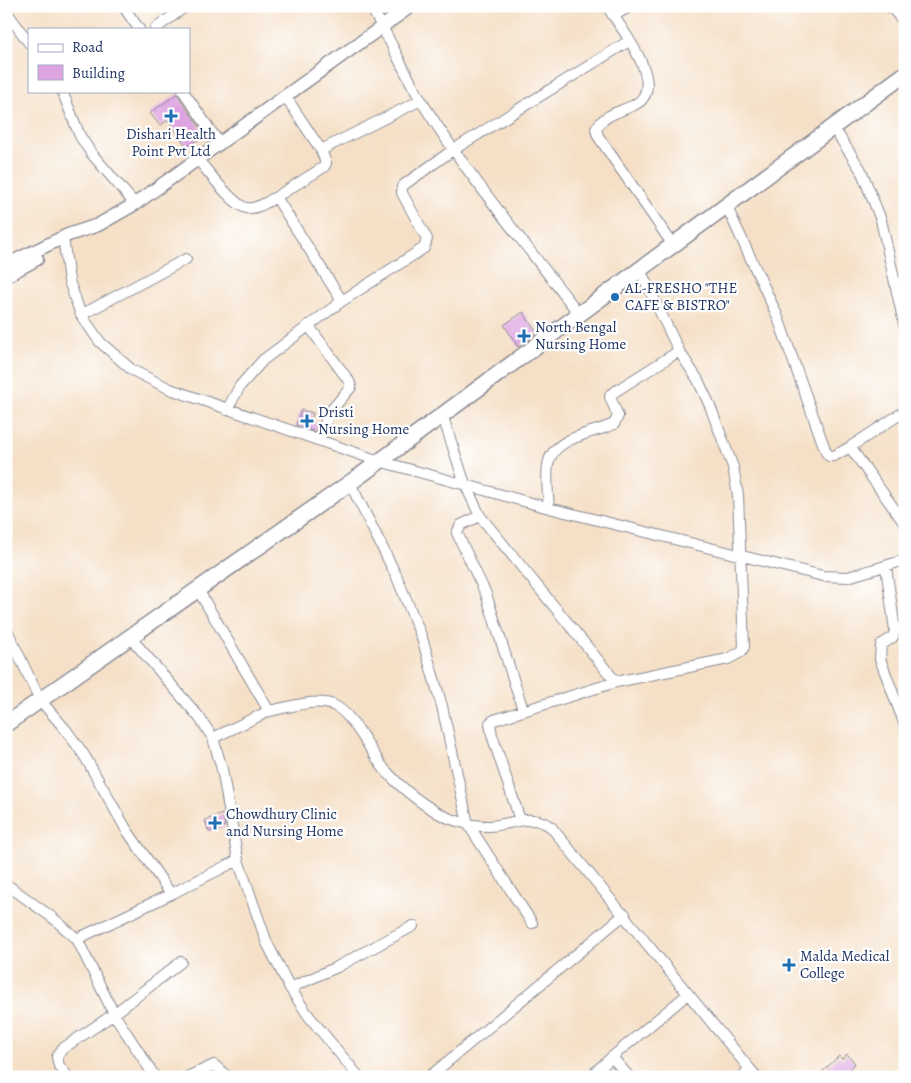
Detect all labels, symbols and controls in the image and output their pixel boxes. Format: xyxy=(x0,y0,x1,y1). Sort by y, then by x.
legend xyxy=(28,28,190,92)
text: Road xyxy=(72,37,104,57)
text: Building xyxy=(72,63,125,83)
marker: Dishari Health Point Pvt Ltd xyxy=(164,109,178,123)
place label: Dishari Health Point Pvt Ltd xyxy=(126,124,216,161)
place label: AL-FRESHO "THE CAFE & BISTRO" xyxy=(624,278,737,315)
marker: AL-FRESHO "THE CAFE & BISTRO" xyxy=(609,291,621,303)
place label: North Bengal Nursing Home xyxy=(535,317,627,354)
marker: North Bengal Nursing Home xyxy=(517,329,531,343)
place label: Dristi Nursing Home xyxy=(318,402,410,439)
marker: Dristi Nursing Home xyxy=(300,414,314,428)
place label: Chowdhury Clinic and Nursing Home xyxy=(226,804,344,841)
marker: Chowdhury Clinic and Nursing Home xyxy=(208,816,222,830)
place label: Malda Medical College xyxy=(800,946,890,983)
marker: Malda Medical College xyxy=(782,958,796,972)

